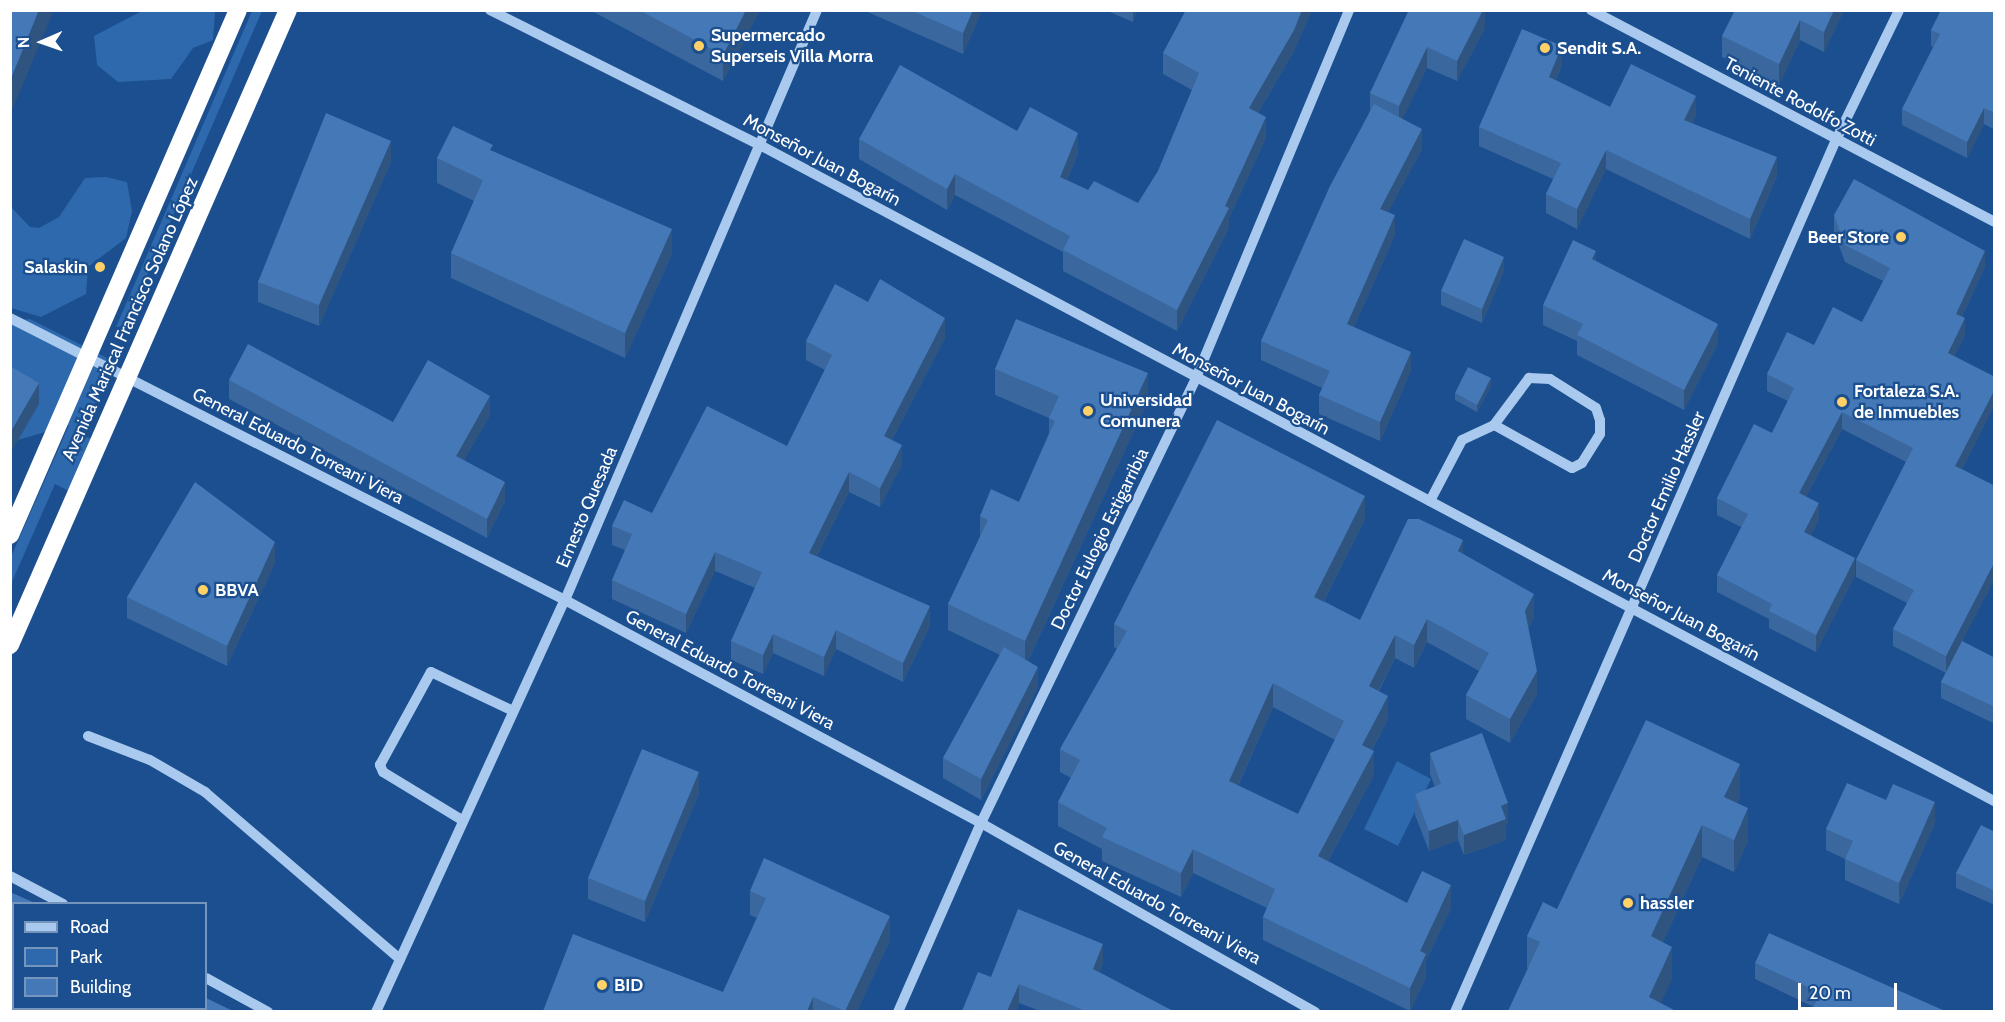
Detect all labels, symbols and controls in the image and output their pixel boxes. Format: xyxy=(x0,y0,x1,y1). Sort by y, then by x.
north arrow xyxy=(12,12,72,72)
place label: Supermercado Superseis Villa Morra xyxy=(711,25,873,68)
text: N xyxy=(14,37,33,49)
place label: Sendit S.A. xyxy=(1557,37,1641,59)
marker: Supermercado Superseis Villa Morra xyxy=(692,39,706,53)
marker: Sendit S.A. xyxy=(1538,41,1552,55)
street label: Teniente Rodolfo Zotti xyxy=(1720,53,1880,151)
street label: Monseñor Juan Bogarín xyxy=(740,109,904,211)
street label: Avenida Mariscal Francisco Solano López xyxy=(57,174,203,464)
place label: Beer Store xyxy=(1807,226,1889,248)
marker: Beer Store xyxy=(1894,230,1908,244)
place label: Salaskin xyxy=(24,256,88,278)
marker: Salaskin xyxy=(93,260,107,274)
street label: Monseñor Juan Bogarín xyxy=(1169,338,1333,440)
place label: Fortaleza S.A. de Inmuebles xyxy=(1854,381,1959,424)
street label: General Eduardo Torreani Viera xyxy=(189,383,407,509)
place label: Universidad Comunera xyxy=(1100,390,1192,432)
marker: Fortaleza S.A. de Inmuebles xyxy=(1835,395,1849,409)
marker: Universidad Comunera xyxy=(1081,404,1095,418)
street label: Doctor Emilio Hassler xyxy=(1624,408,1710,566)
street label: Ernesto Quesada xyxy=(552,443,622,571)
street label: Doctor Eulogio Estigarribia xyxy=(1047,445,1153,633)
street label: Monseñor Juan Bogarín xyxy=(1599,564,1763,666)
place label: BBVA xyxy=(215,579,259,601)
marker: BBVA xyxy=(196,583,210,597)
street label: General Eduardo Torreani Viera xyxy=(622,606,838,734)
street label: General Eduardo Torreani Viera xyxy=(1049,837,1265,969)
place label: hassler xyxy=(1640,892,1694,914)
marker: hassler xyxy=(1621,896,1635,910)
legend xyxy=(12,902,207,1010)
text: Road xyxy=(70,916,109,938)
text: Park xyxy=(70,946,102,968)
scale bar xyxy=(1801,971,1900,1009)
place label: BID xyxy=(614,974,643,996)
text: Building xyxy=(70,976,131,998)
marker: BID xyxy=(595,978,609,992)
text: 20 m xyxy=(1809,982,1851,1004)

